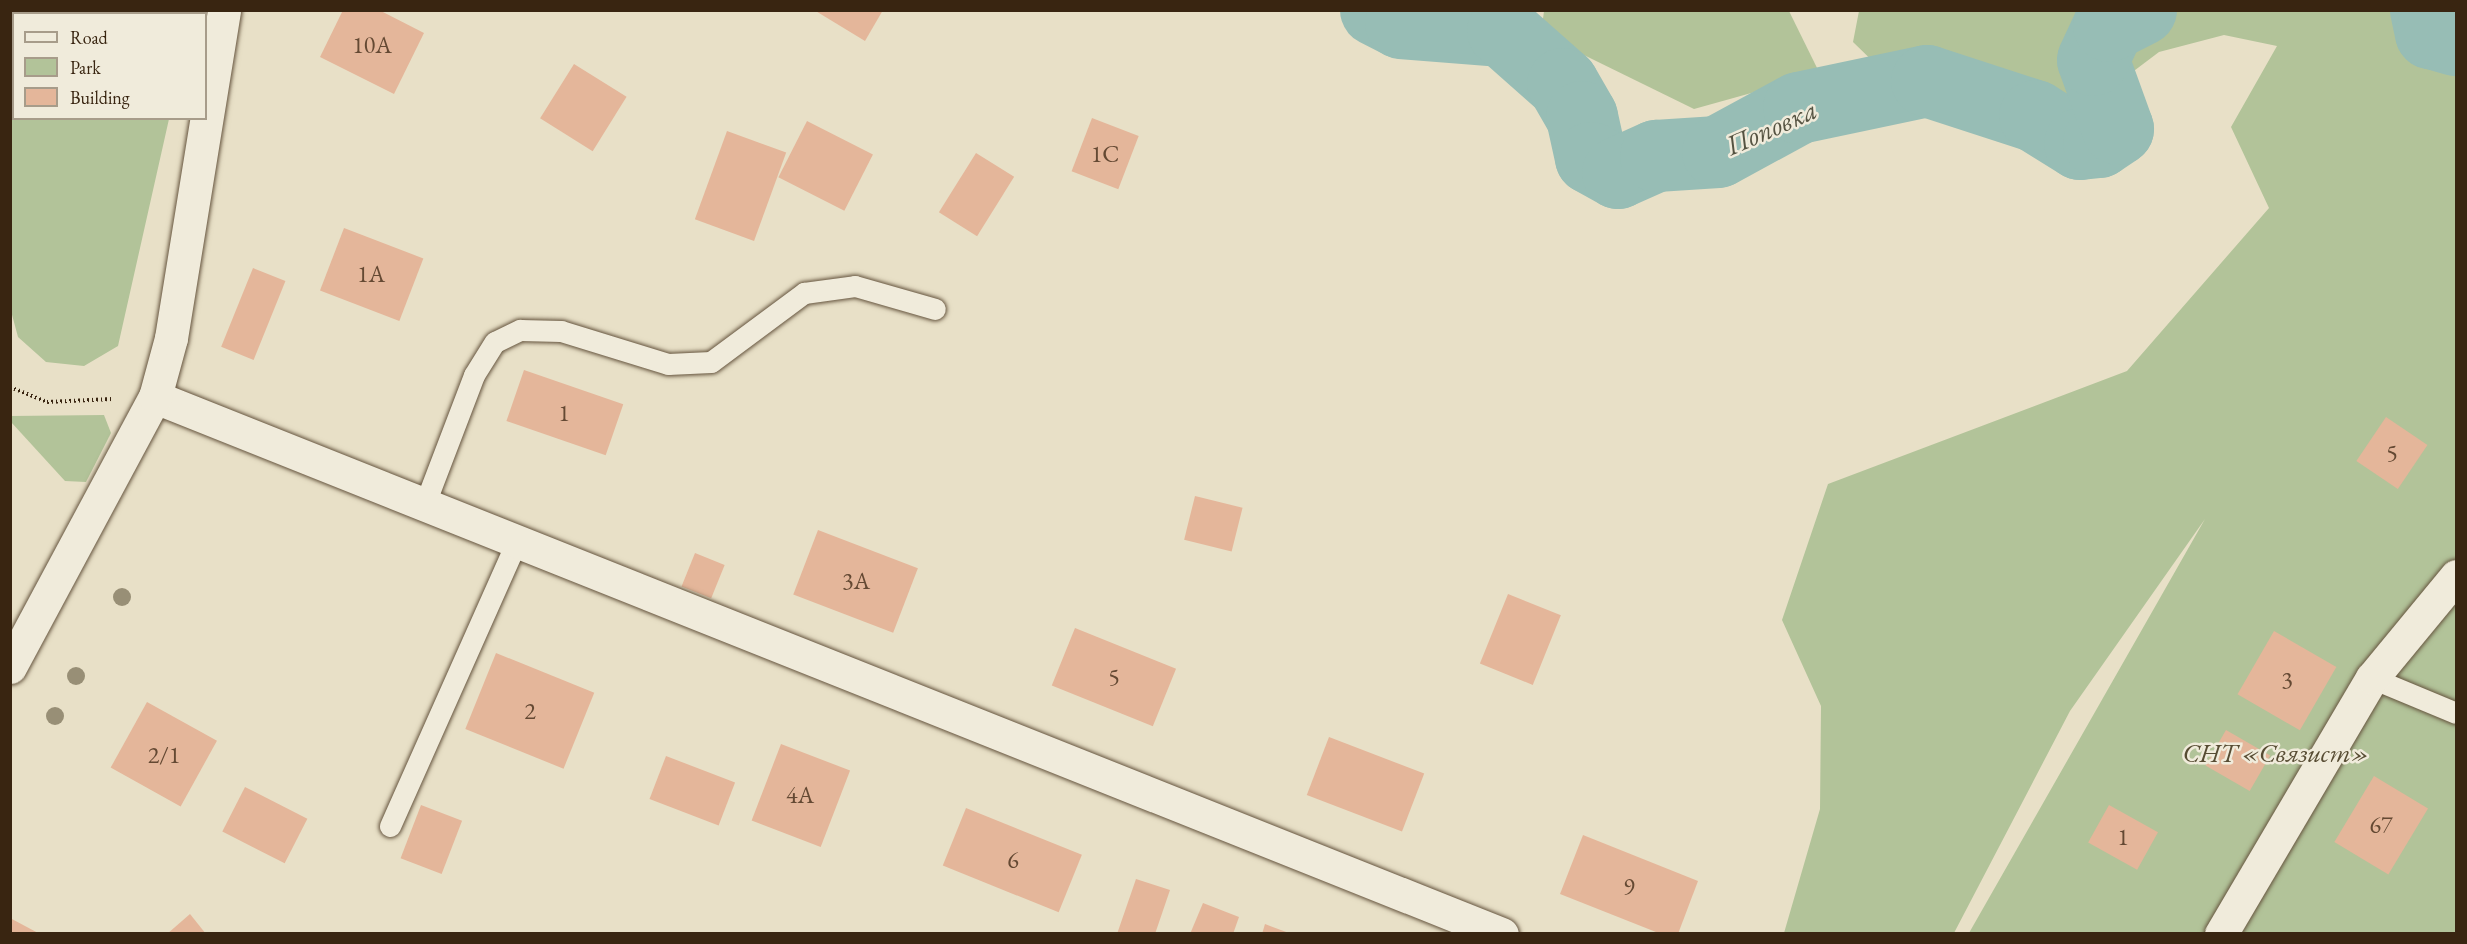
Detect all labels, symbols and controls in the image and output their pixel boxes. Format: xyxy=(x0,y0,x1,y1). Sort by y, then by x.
legend xyxy=(12,12,207,120)
text: Road xyxy=(70,26,108,49)
house number: 10А xyxy=(352,31,392,59)
text: Park xyxy=(70,56,101,79)
text: Building xyxy=(70,86,130,109)
water label: Поповка xyxy=(1720,92,1822,162)
house number: 1С xyxy=(1091,140,1119,168)
house number: 1А xyxy=(357,260,385,288)
house number: 1 xyxy=(558,399,570,427)
house number: 5 xyxy=(2386,439,2398,467)
house number: 3А xyxy=(842,567,870,595)
house number: 5 xyxy=(1108,663,1120,691)
house number: 3 xyxy=(2281,666,2293,694)
house number: 2 xyxy=(524,697,536,725)
park label: СНТ «Связист» xyxy=(2183,737,2369,769)
house number: 2/1 xyxy=(148,741,180,769)
house number: 4А xyxy=(786,781,814,809)
house number: 67 xyxy=(2369,811,2393,839)
house number: 1 xyxy=(2117,823,2129,851)
house number: 6 xyxy=(1007,846,1019,874)
house number: 9 xyxy=(1623,873,1635,901)

